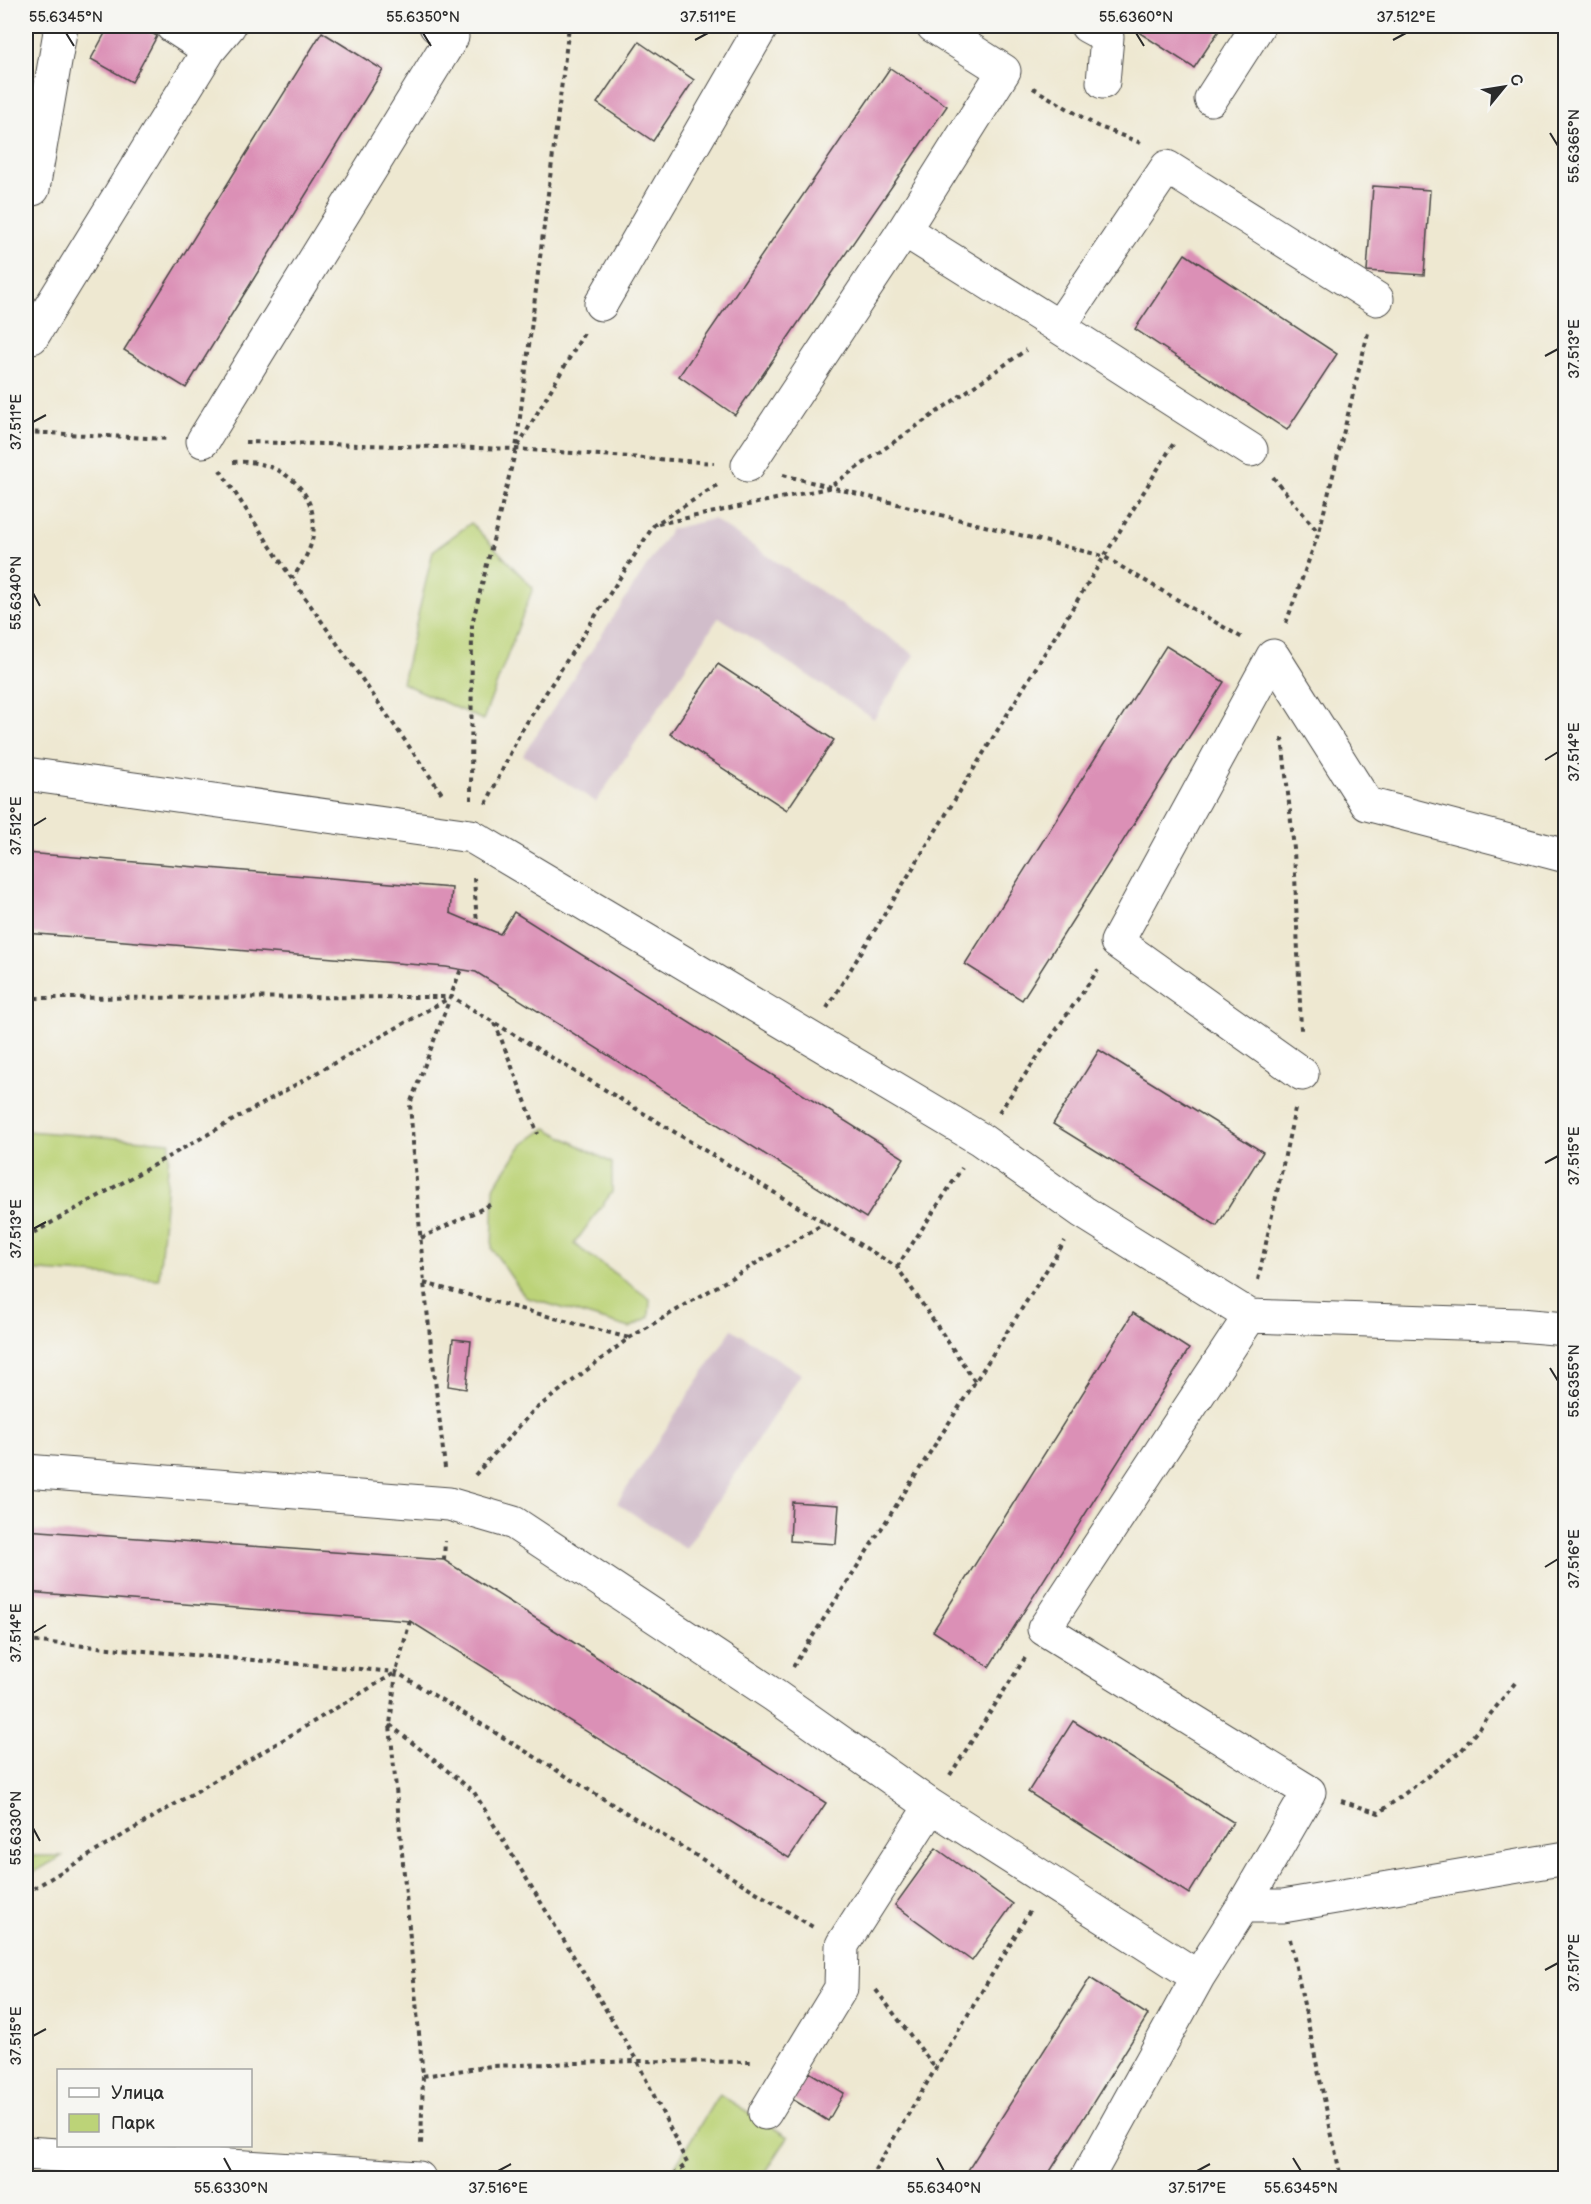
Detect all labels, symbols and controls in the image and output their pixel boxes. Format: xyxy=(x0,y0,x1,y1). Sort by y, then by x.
text: 55.6345°N xyxy=(29,8,103,27)
text: 55.6350°N xyxy=(386,8,460,27)
text: 37.511°E xyxy=(680,8,736,27)
text: 55.6360°N xyxy=(1099,8,1173,27)
text: 37.512°E xyxy=(1376,8,1436,27)
north arrow xyxy=(1474,57,1534,117)
text: С xyxy=(1505,71,1527,90)
text: 55.6365°N xyxy=(1565,109,1584,183)
text: 37.513°E xyxy=(1565,319,1584,379)
text: 37.511°E xyxy=(7,394,26,450)
text: 55.6340°N xyxy=(7,556,26,630)
text: 37.514°E xyxy=(1565,722,1584,782)
text: 37.512°E xyxy=(7,796,26,856)
text: 37.515°E xyxy=(1565,1126,1584,1186)
text: 37.513°E xyxy=(7,1199,26,1259)
text: 55.6355°N xyxy=(1565,1344,1584,1418)
text: 37.516°E xyxy=(1565,1529,1584,1589)
text: 37.514°E xyxy=(7,1603,26,1663)
text: 55.6330°N xyxy=(7,1791,26,1865)
text: 37.517°E xyxy=(1565,1934,1584,1992)
text: 37.515°E xyxy=(7,2006,26,2066)
legend xyxy=(57,2069,252,2147)
text: Улица xyxy=(111,2083,165,2104)
text: Парк xyxy=(111,2113,155,2134)
text: 55.6330°N xyxy=(194,2179,268,2198)
text: 37.516°E xyxy=(468,2179,528,2198)
text: 55.6340°N xyxy=(907,2179,981,2198)
text: 37.517°E xyxy=(1168,2179,1226,2198)
text: 55.6345°N xyxy=(1264,2179,1338,2198)

